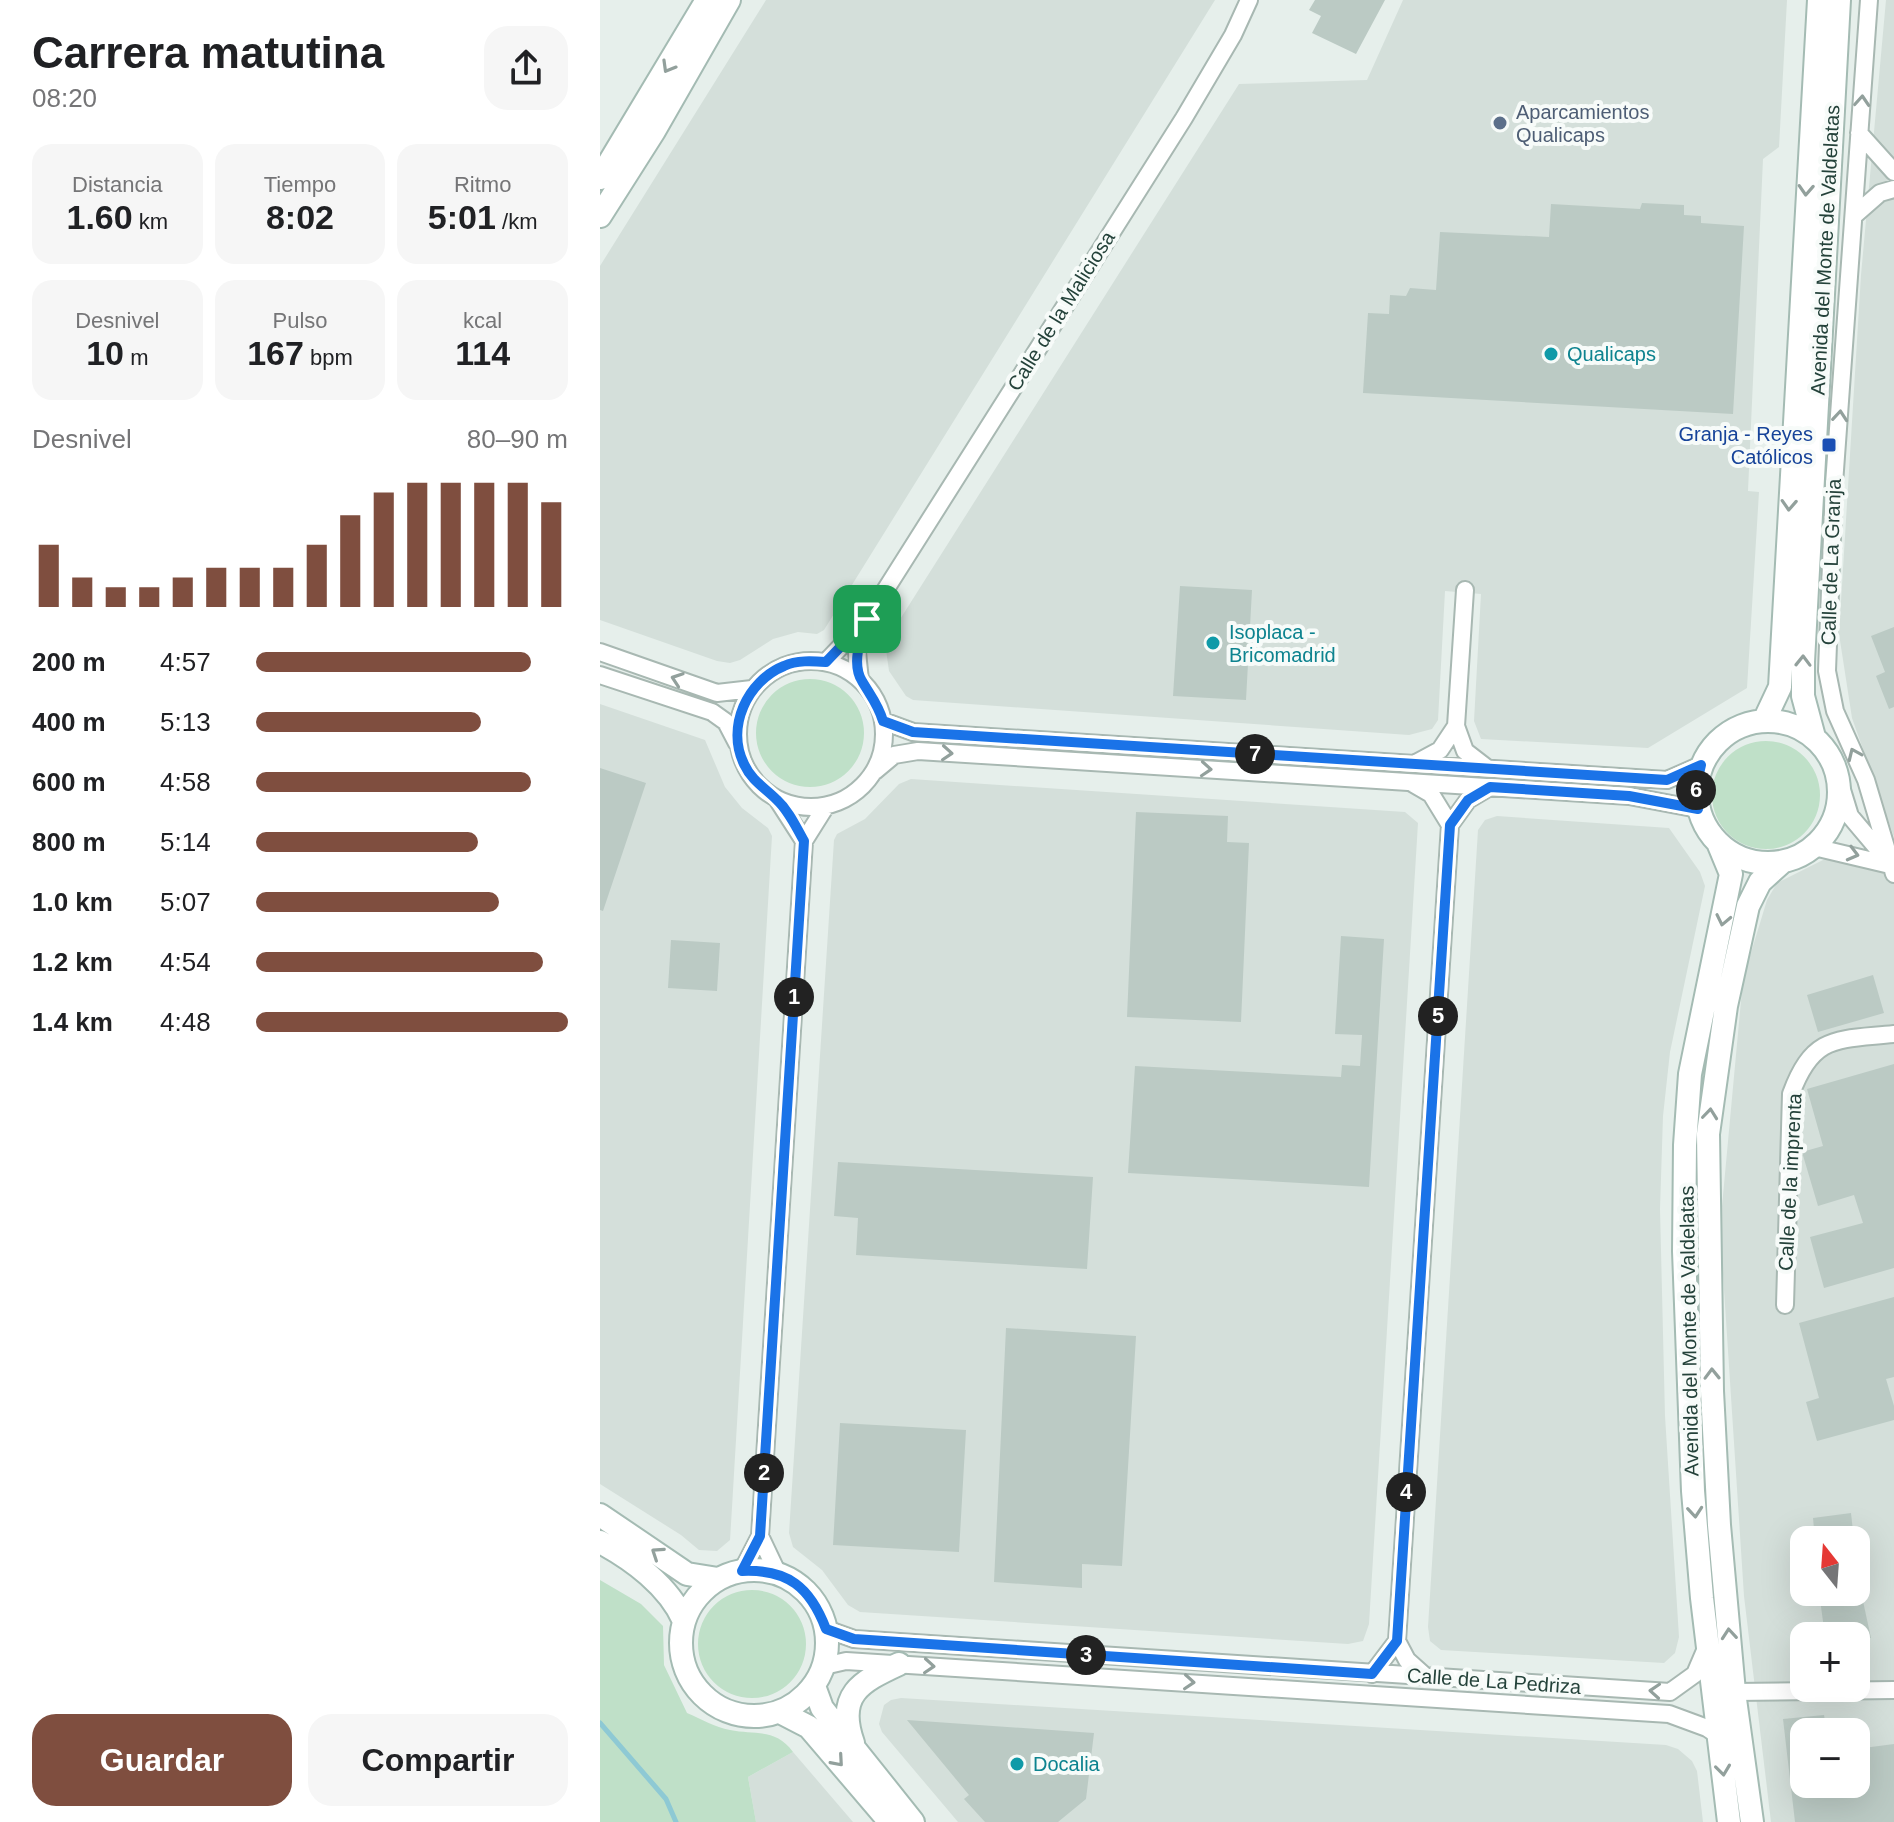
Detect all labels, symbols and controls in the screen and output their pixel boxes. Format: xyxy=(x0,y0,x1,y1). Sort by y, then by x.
button: share xyxy=(484,26,568,110)
text: Carrera matutina xyxy=(32,28,384,77)
one-way arrow xyxy=(662,58,678,73)
text: 08:20 xyxy=(32,83,97,113)
one-way arrow xyxy=(1853,94,1870,107)
place label: Aparcamientos Qualicaps xyxy=(1516,101,1649,146)
street label: Avenida del Monte de Valdelatas xyxy=(1806,104,1844,396)
marker: Aparcamientos Qualicaps xyxy=(1491,114,1509,132)
text: Distancia xyxy=(72,172,163,197)
text: Tiempo xyxy=(264,172,336,197)
text: Ritmo xyxy=(454,172,511,197)
one-way arrow xyxy=(1798,184,1815,197)
text: 1.60 xyxy=(67,198,133,236)
text: 8:02 xyxy=(266,198,334,236)
text: 5:01 xyxy=(428,198,496,236)
text: km xyxy=(133,209,168,234)
text: /km xyxy=(496,209,537,234)
street label: Calle de la Maliciosa xyxy=(1003,227,1119,395)
text: Desnivel xyxy=(75,308,160,333)
text: Pulso xyxy=(272,308,328,333)
text: kcal xyxy=(463,308,502,333)
text: 10 xyxy=(86,334,124,372)
text: 167 xyxy=(247,334,304,372)
text: 114 xyxy=(455,334,510,372)
place label: Qualicaps xyxy=(1567,343,1656,365)
text: m xyxy=(124,345,148,370)
text: bpm xyxy=(304,345,353,370)
marker: Qualicaps xyxy=(1542,345,1560,363)
one-way arrow xyxy=(1831,409,1848,422)
place label: Granja - Reyes Católicos xyxy=(1679,423,1813,468)
text: Desnivel xyxy=(32,424,132,454)
text: 80–90 m xyxy=(467,424,568,454)
marker: Granja - Reyes Católicos xyxy=(1820,436,1838,454)
street label: Calle de La Granja xyxy=(1817,477,1845,646)
one-way arrow xyxy=(1781,499,1798,512)
pin xyxy=(833,585,901,653)
icon: arrive xyxy=(845,597,889,641)
place label: Isoplaca - Bricomadrid xyxy=(1229,621,1336,666)
marker: Isoplaca - Bricomadrid xyxy=(1204,634,1222,652)
text: 200 m xyxy=(32,647,106,677)
text: 4:57 xyxy=(160,647,211,677)
one-way arrow xyxy=(1795,654,1812,667)
one-way arrow xyxy=(671,672,685,688)
text: 400 m xyxy=(32,707,106,737)
text: 5:13 xyxy=(160,707,211,737)
pin: 7 xyxy=(1235,734,1275,774)
text: 7 xyxy=(1249,741,1261,766)
one-way arrow xyxy=(941,744,953,761)
one-way arrow xyxy=(1848,748,1864,763)
one-way arrow xyxy=(1200,760,1213,777)
text: 600 m xyxy=(32,767,106,797)
text: 4:58 xyxy=(160,767,211,797)
pin: 6 xyxy=(1676,770,1716,810)
text: 6 xyxy=(1690,777,1702,802)
text: 800 m xyxy=(32,827,106,857)
text: 5:14 xyxy=(160,827,211,857)
one-way arrow xyxy=(1846,845,1860,861)
text: 1.0 km xyxy=(32,887,113,917)
text: 5:07 xyxy=(160,887,211,917)
one-way arrow xyxy=(1715,913,1732,927)
text: 1.2 km xyxy=(32,947,113,977)
text: 4:54 xyxy=(160,947,211,977)
pin: 1 xyxy=(774,977,814,1017)
text: 1 xyxy=(788,984,800,1009)
pin: 5 xyxy=(1418,996,1458,1036)
text: 5 xyxy=(1432,1003,1444,1028)
text: 1.4 km xyxy=(32,1007,113,1037)
text: 4:48 xyxy=(160,1007,211,1037)
street label: Calle de la imprenta xyxy=(1774,1092,1806,1271)
one-way arrow xyxy=(1701,1107,1718,1121)
street label: Avenida del Monte de Valdelatas xyxy=(1675,1186,1703,1476)
one-way arrow xyxy=(1703,1367,1720,1380)
pin: 2 xyxy=(744,1453,784,1493)
text: 2 xyxy=(758,1460,770,1485)
pin: 4 xyxy=(1386,1472,1426,1512)
text: 4 xyxy=(1400,1479,1412,1504)
one-way arrow xyxy=(1686,1506,1703,1519)
north arrow xyxy=(1790,1526,1870,1606)
map controls xyxy=(1790,1526,1870,1798)
one-way arrow xyxy=(651,1548,665,1563)
button: + xyxy=(1790,1622,1870,1702)
one-way arrow xyxy=(1720,1627,1737,1640)
pin: 3 xyxy=(1066,1635,1106,1675)
text: 3 xyxy=(1080,1642,1092,1667)
one-way arrow xyxy=(923,1657,936,1674)
street label: Calle de La Pedriza xyxy=(1406,1664,1583,1698)
one-way arrow xyxy=(1183,1673,1196,1690)
one-way arrow xyxy=(1648,1683,1661,1700)
button: Guardar xyxy=(32,1714,292,1806)
button: Compartir xyxy=(308,1714,568,1806)
button: − xyxy=(1790,1718,1870,1798)
one-way arrow xyxy=(828,1752,843,1767)
place label: Docalia xyxy=(1033,1753,1101,1775)
marker: Docalia xyxy=(1008,1755,1026,1773)
one-way arrow xyxy=(1714,1764,1731,1777)

